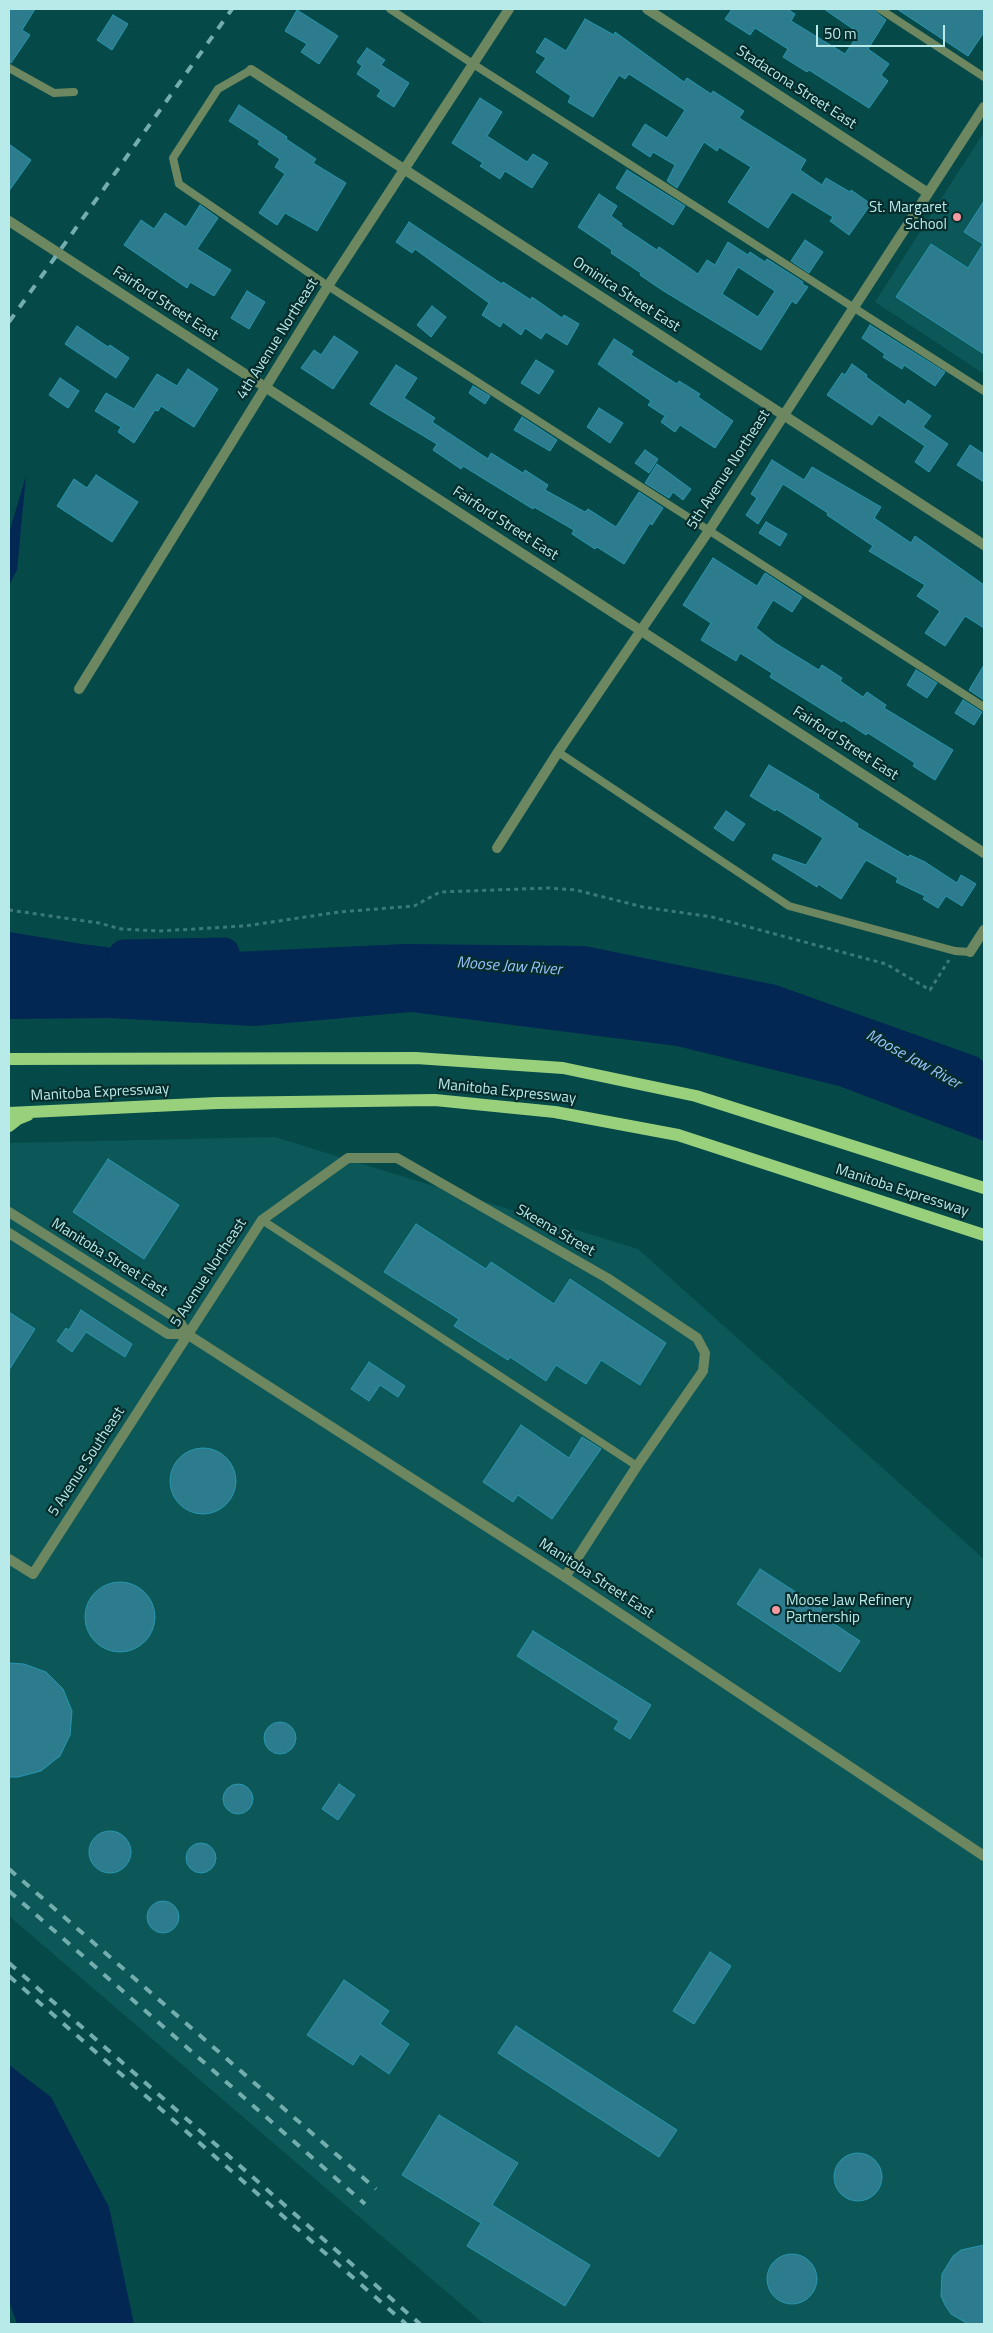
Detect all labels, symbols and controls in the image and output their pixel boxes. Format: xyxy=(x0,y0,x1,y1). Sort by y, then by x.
scale bar xyxy=(818,15,947,47)
text: 50 m xyxy=(824,22,857,45)
street label: Stadacona Street East xyxy=(733,42,859,134)
place label: St. Margaret School xyxy=(869,199,947,234)
marker: St. Margaret School xyxy=(951,211,963,223)
street label: Ominica Street East xyxy=(569,254,683,336)
street label: Fairford Street East xyxy=(109,263,221,345)
street label: 4th Avenue Northeast xyxy=(234,275,322,403)
street label: 5th Avenue Northeast xyxy=(684,407,774,533)
street label: Fairford Street East xyxy=(449,483,561,565)
street label: Fairford Street East xyxy=(789,703,901,785)
water label: Moose Jaw River xyxy=(456,954,562,980)
water label: Moose Jaw River xyxy=(862,1026,964,1094)
street label: Manitoba Expressway xyxy=(437,1076,577,1108)
street label: Manitoba Expressway xyxy=(30,1080,170,1106)
street label: Manitoba Expressway xyxy=(833,1161,971,1221)
street label: Skeena Street xyxy=(512,1201,598,1261)
street label: Manitoba Street East xyxy=(48,1215,170,1301)
street label: 5 Avenue Northeast xyxy=(167,1215,251,1331)
street label: 5 Avenue Southeast xyxy=(45,1404,129,1520)
street label: Manitoba Street East xyxy=(535,1535,657,1623)
place label: Moose Jaw Refinery Partnership xyxy=(786,1592,912,1627)
marker: Moose Jaw Refinery Partnership xyxy=(770,1604,782,1616)

